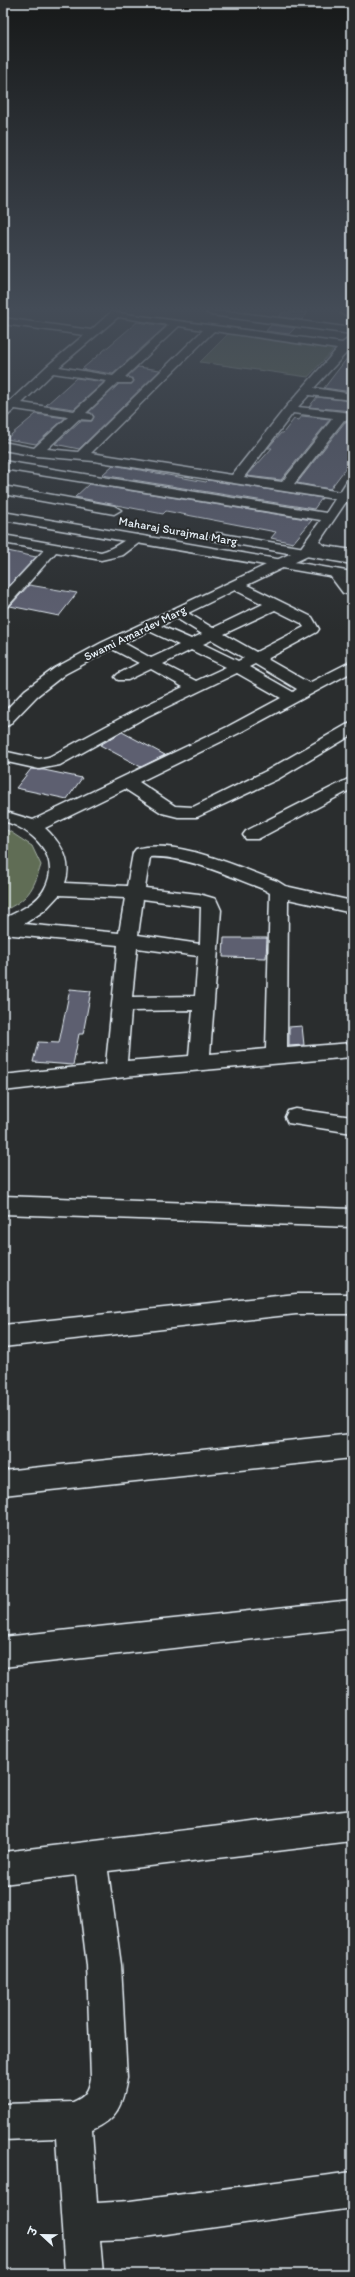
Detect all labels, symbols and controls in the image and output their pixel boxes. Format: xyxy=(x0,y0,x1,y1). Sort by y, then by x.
street label: Maharaj Surajmal Marg xyxy=(118,514,239,548)
street label: Swami Amardev Marg xyxy=(82,602,189,664)
north arrow xyxy=(22,2215,62,2255)
text: उ xyxy=(25,2224,41,2238)

